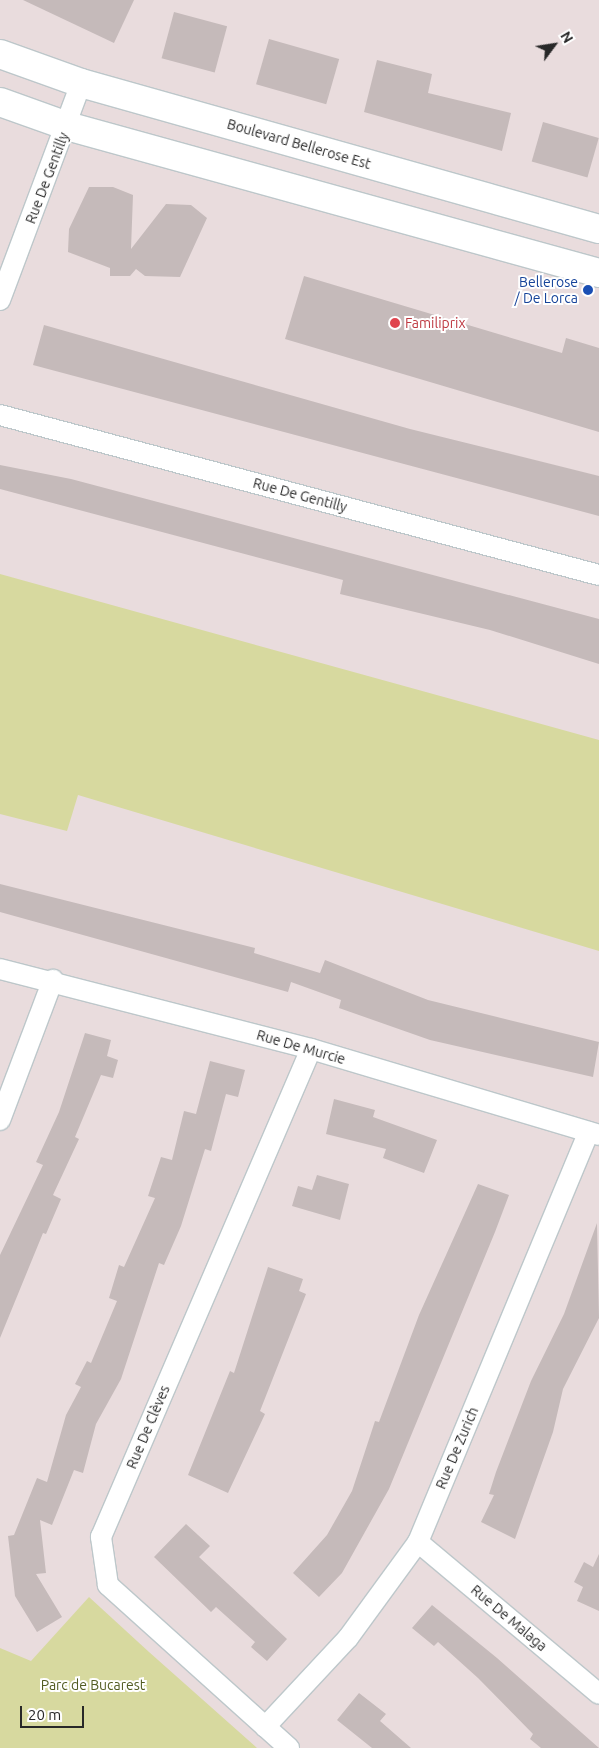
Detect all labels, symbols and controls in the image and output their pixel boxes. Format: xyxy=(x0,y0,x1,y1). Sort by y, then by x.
north arrow xyxy=(529,20,579,70)
text: N xyxy=(557,29,576,46)
street label: Boulevard Bellerose Est xyxy=(225,115,373,173)
street label: Rue De Gentilly xyxy=(22,130,72,226)
place label: Bellerose / De Lorca xyxy=(515,274,578,306)
marker: Bellerose / De Lorca xyxy=(582,284,594,296)
place label: Familiprix xyxy=(405,315,466,331)
marker: Familiprix xyxy=(389,317,401,329)
street label: Rue De Gentilly xyxy=(251,474,349,516)
street label: Rue De Murcie xyxy=(255,1026,347,1068)
street label: Rue De Clèves xyxy=(123,1383,173,1471)
street label: Rue De Zurich xyxy=(432,1404,482,1492)
street label: Rue De Malaga xyxy=(468,1581,550,1655)
park label: Parc de Bucarest xyxy=(41,1677,145,1693)
scale bar xyxy=(22,1696,86,1728)
text: 20 m xyxy=(28,1706,61,1723)

